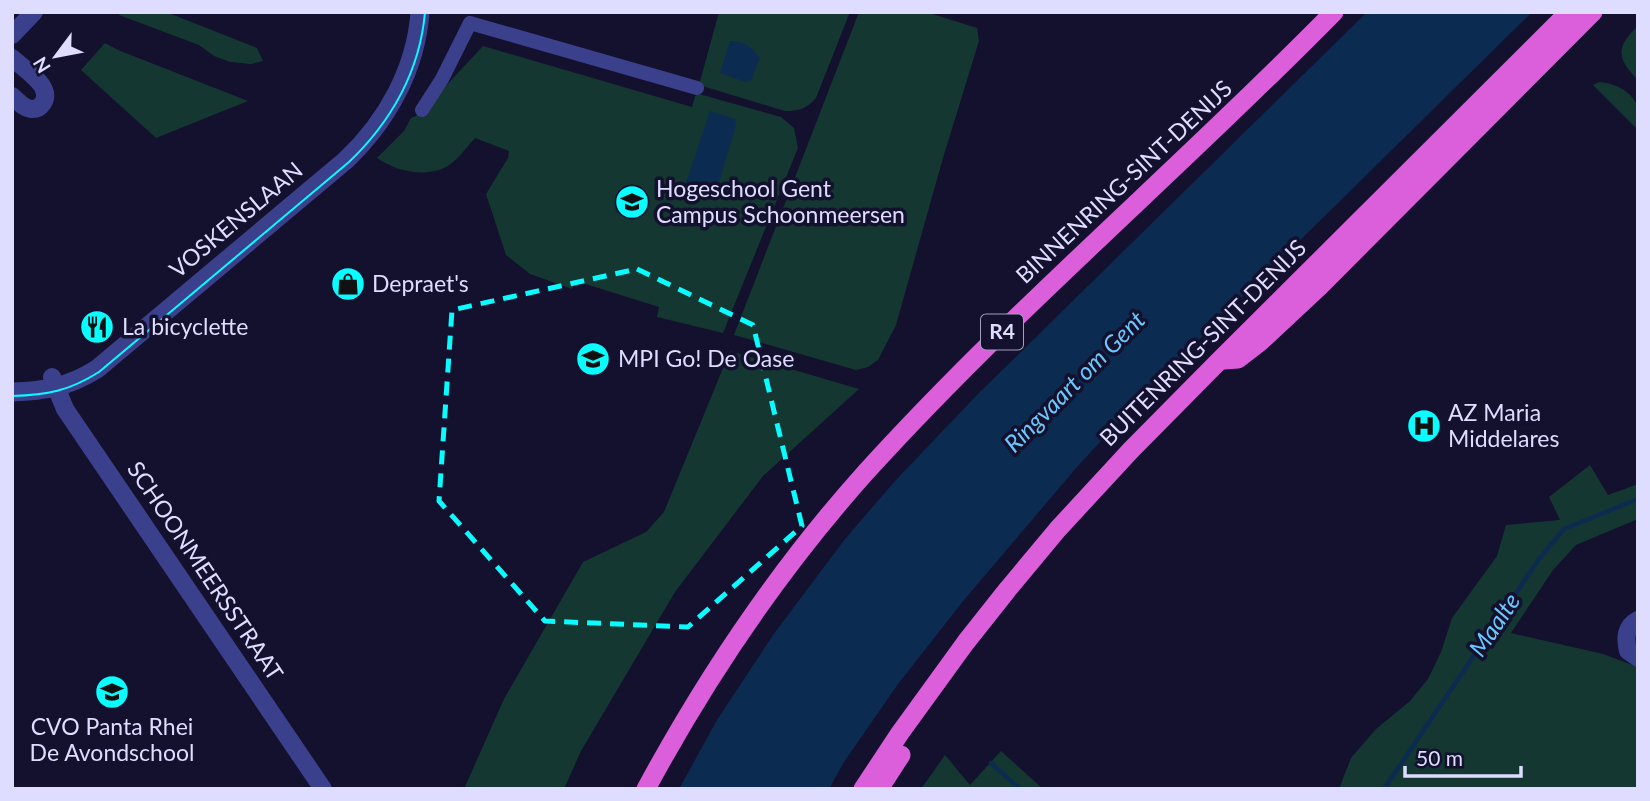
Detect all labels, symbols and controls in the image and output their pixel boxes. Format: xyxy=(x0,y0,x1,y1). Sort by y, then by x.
north arrow xyxy=(21,21,91,91)
text: N xyxy=(28,53,55,78)
street label: BINNENRING-SINT-DENIJS xyxy=(1009,74,1237,289)
street label: VOSKENSLAAN xyxy=(163,155,308,283)
place label: Hogeschool Gent Campus Schoonmeersen xyxy=(656,174,905,228)
school or university icon: Hogeschool Gent Campus Schoonmeersen xyxy=(613,183,651,221)
street label: BUITENRING-SINT-DENIJS xyxy=(1093,233,1311,451)
shop icon: Depraet's xyxy=(329,265,367,303)
place label: Depraet's xyxy=(372,269,469,297)
water label: Ringvaart om Gent xyxy=(997,304,1151,457)
restaurant icon: La bicyclette xyxy=(78,308,116,346)
place label: La bicyclette xyxy=(122,312,248,340)
road number: R4 xyxy=(981,314,1023,350)
school or university icon: MPI Go! De Oase xyxy=(574,340,612,378)
place label: MPI Go! De Oase xyxy=(618,344,794,372)
place label: AZ Maria Middelares xyxy=(1448,398,1560,452)
hospital icon: AZ Maria Middelares xyxy=(1405,407,1443,445)
street label: SCHOONMEERSSTRAAT xyxy=(122,456,290,686)
water label: Maalte xyxy=(1462,587,1525,661)
school or university icon: CVO Panta Rhei De Avondschool xyxy=(93,673,131,711)
place label: CVO Panta Rhei De Avondschool xyxy=(30,712,194,766)
scale bar xyxy=(1405,734,1520,778)
text: 50 m xyxy=(1416,745,1463,770)

